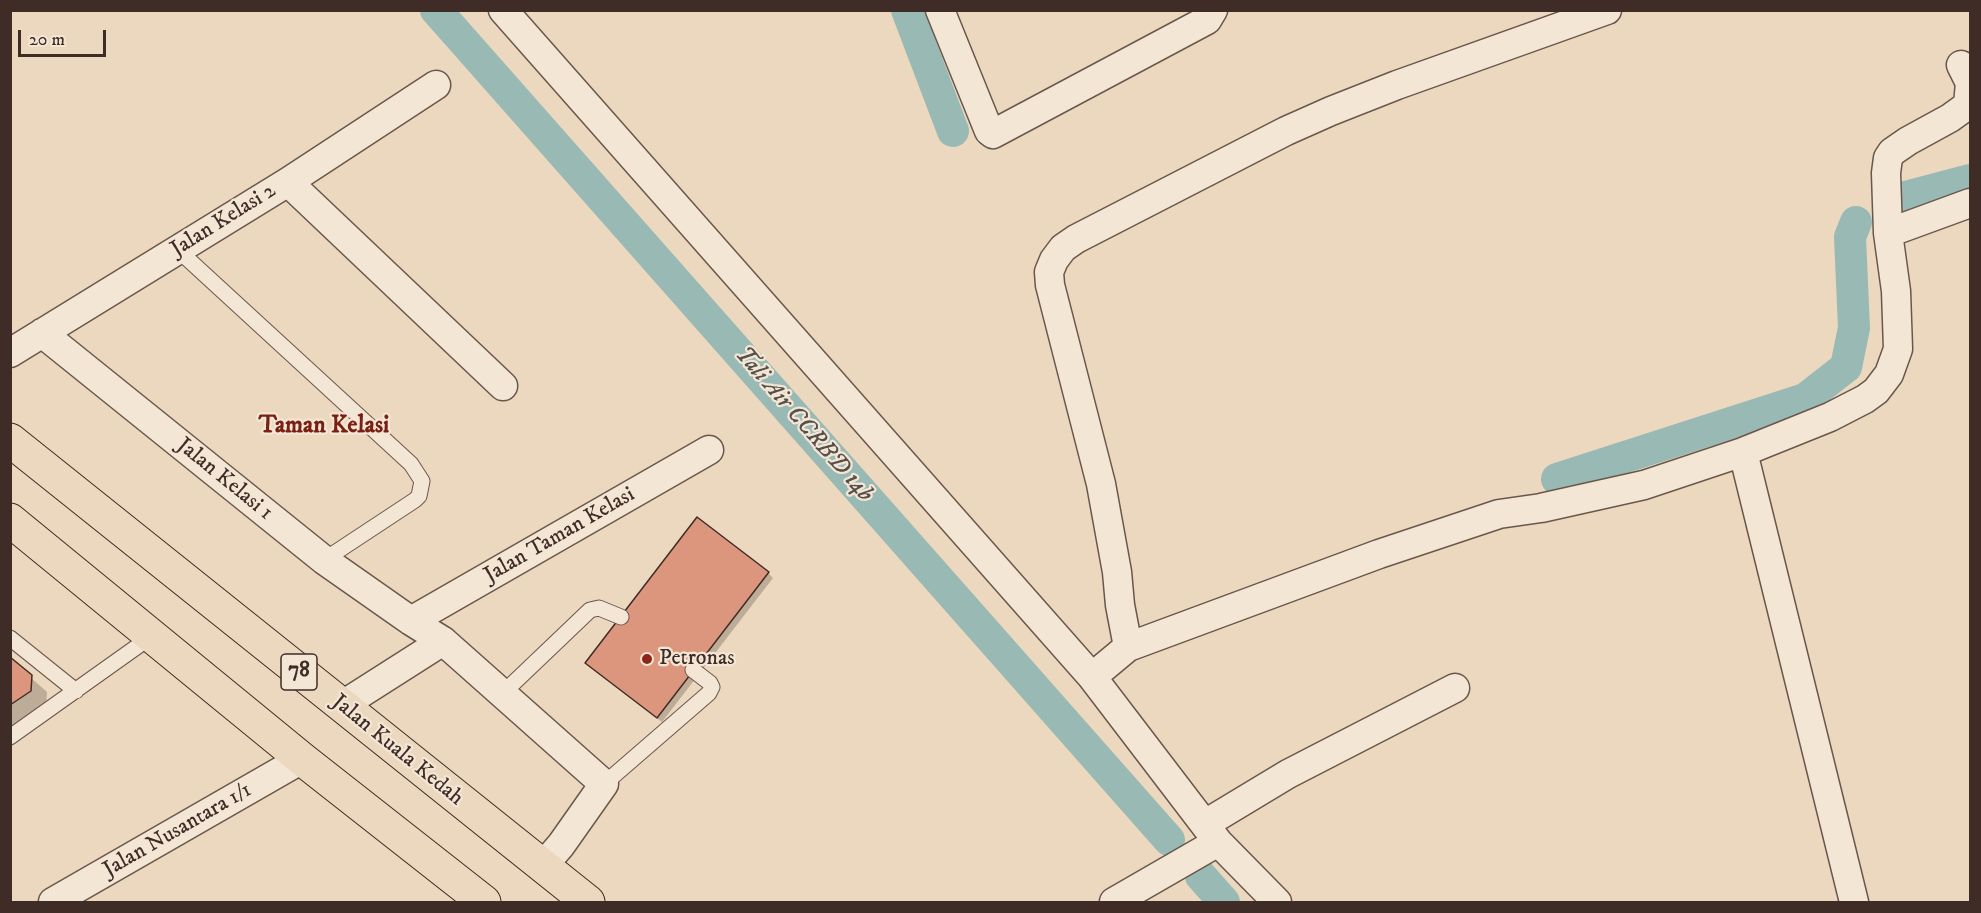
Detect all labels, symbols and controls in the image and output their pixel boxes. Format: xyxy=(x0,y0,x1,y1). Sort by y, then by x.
scale bar xyxy=(21,18,110,56)
text: 20 m xyxy=(29,29,65,51)
street label: Jalan Kelasi 2 xyxy=(167,178,281,264)
water label: Tali Air CCRBD 14b xyxy=(728,341,878,509)
district label: Taman Kelasi xyxy=(259,413,389,441)
street label: Jalan Kelasi 1 xyxy=(171,433,277,527)
street label: Jalan Taman Kelasi xyxy=(480,482,640,590)
place label: Petronas xyxy=(659,646,735,672)
marker: Petronas xyxy=(640,652,654,666)
road number: 78 xyxy=(281,654,317,690)
street label: Jalan Kuala Kedah xyxy=(326,690,468,812)
street label: Jalan Nusantara 1/1 xyxy=(99,778,257,884)

